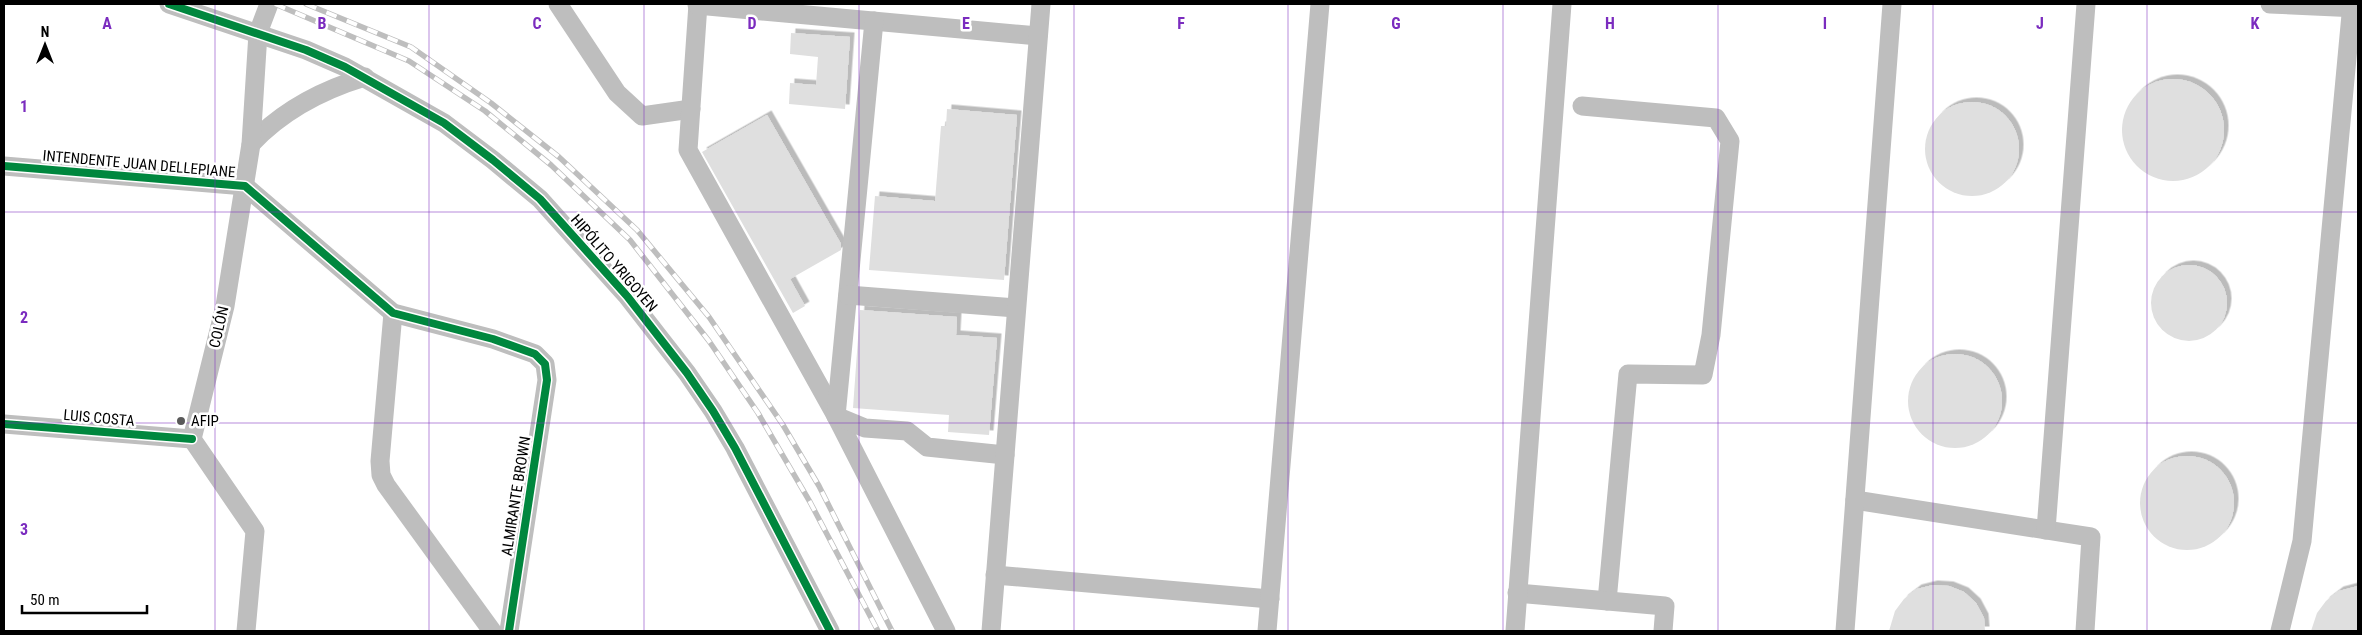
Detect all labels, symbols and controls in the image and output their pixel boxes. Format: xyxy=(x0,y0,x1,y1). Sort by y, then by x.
text: A xyxy=(102,14,112,33)
text: B xyxy=(318,14,327,33)
text: C xyxy=(532,14,542,33)
text: D xyxy=(747,14,757,33)
text: E xyxy=(962,14,970,33)
text: F xyxy=(1177,14,1185,33)
text: G xyxy=(1391,14,1401,33)
text: H xyxy=(1605,14,1615,33)
text: I xyxy=(1823,14,1827,33)
text: J xyxy=(2036,14,2044,33)
text: K xyxy=(2251,14,2260,33)
north arrow xyxy=(20,20,70,70)
text: N xyxy=(41,24,49,40)
text: 1 xyxy=(20,97,28,116)
street label: INTENDENTE JUAN DELLEPIANE xyxy=(42,147,236,181)
street label: HIPÓLITO YRIGOYEN xyxy=(567,211,661,315)
street label: COLÓN xyxy=(205,304,233,350)
text: 2 xyxy=(20,308,28,327)
street label: LUIS COSTA xyxy=(63,406,136,430)
place label: AFIP xyxy=(191,412,219,430)
marker: AFIP xyxy=(175,415,187,427)
street label: ALMIRANTE BROWN xyxy=(498,435,534,557)
text: 3 xyxy=(20,520,28,539)
scale bar xyxy=(22,582,148,614)
text: 50 m xyxy=(30,591,60,609)

